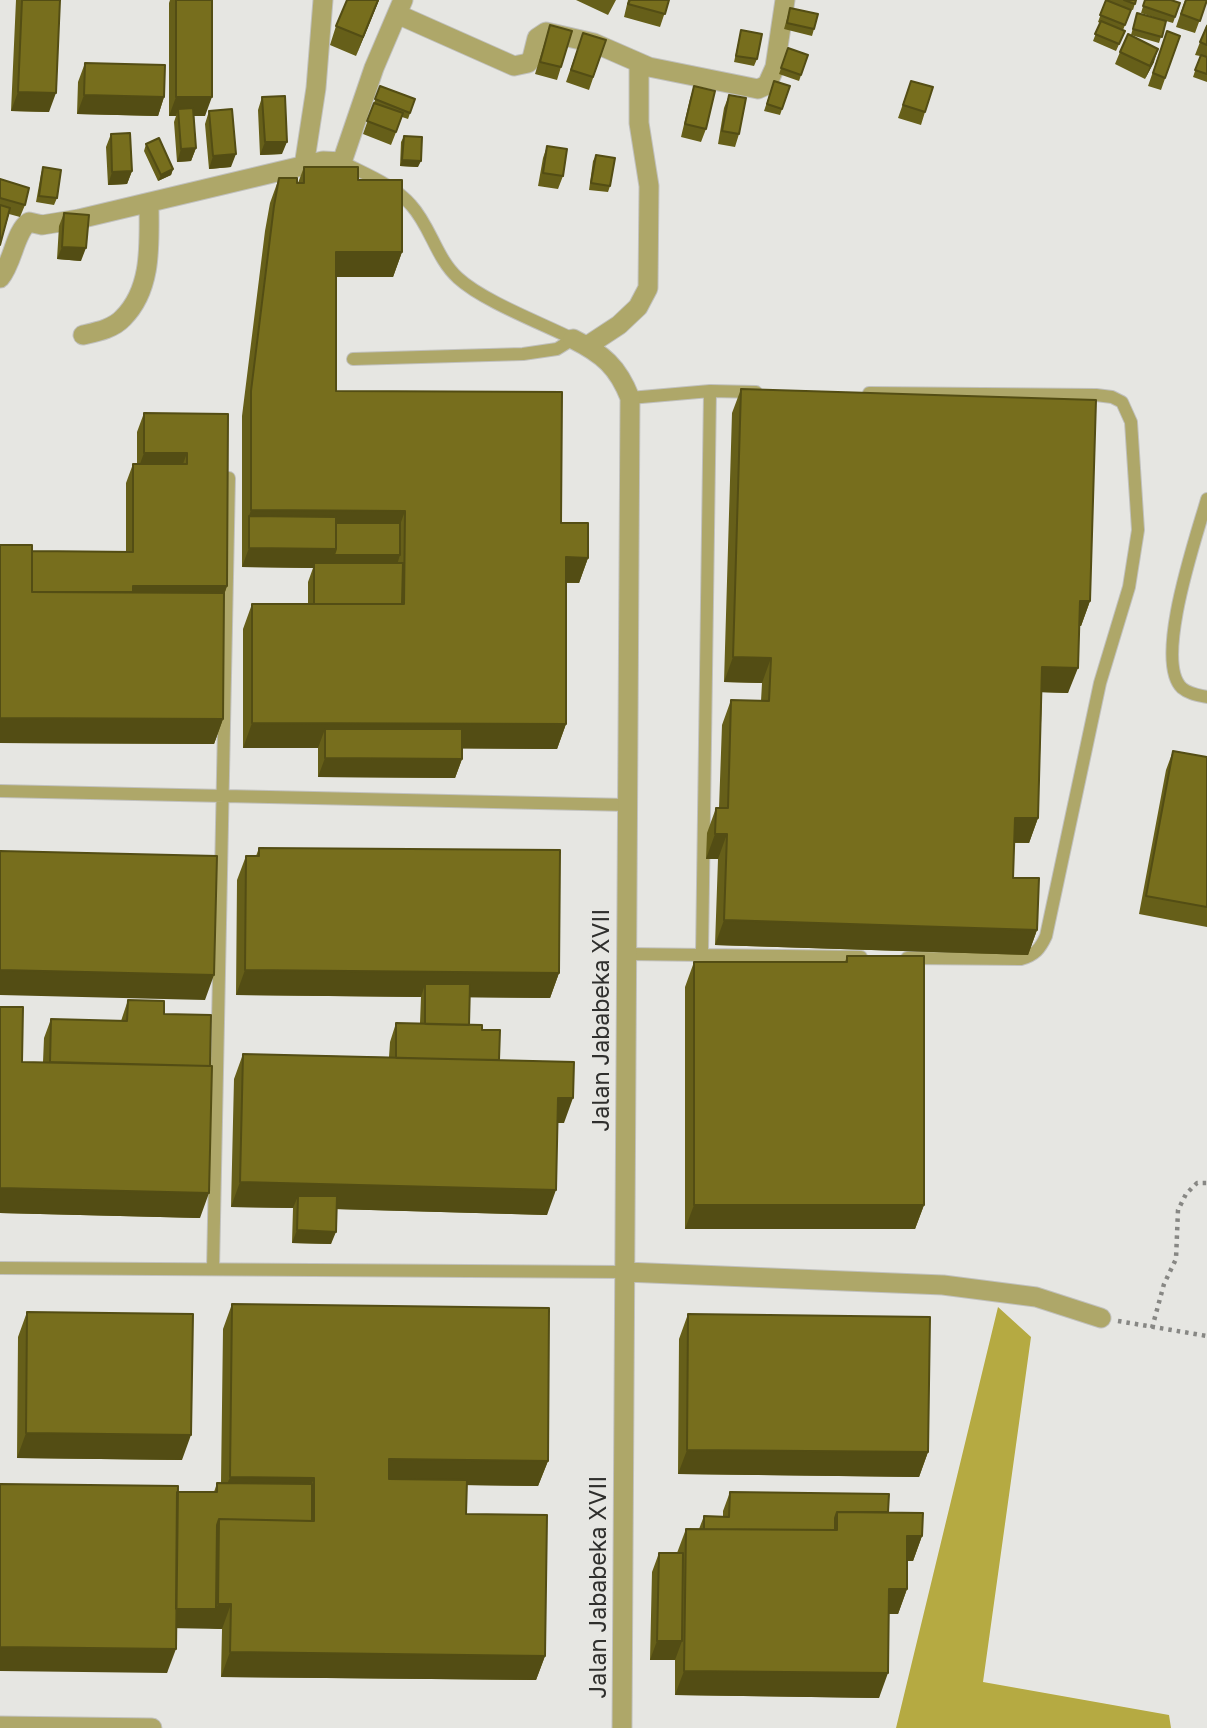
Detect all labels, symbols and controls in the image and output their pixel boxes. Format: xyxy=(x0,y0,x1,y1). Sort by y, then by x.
street label: Jalan Jababeka XVII xyxy=(588,908,616,1132)
street label: Jalan Jababeka XVII xyxy=(585,1475,613,1699)

